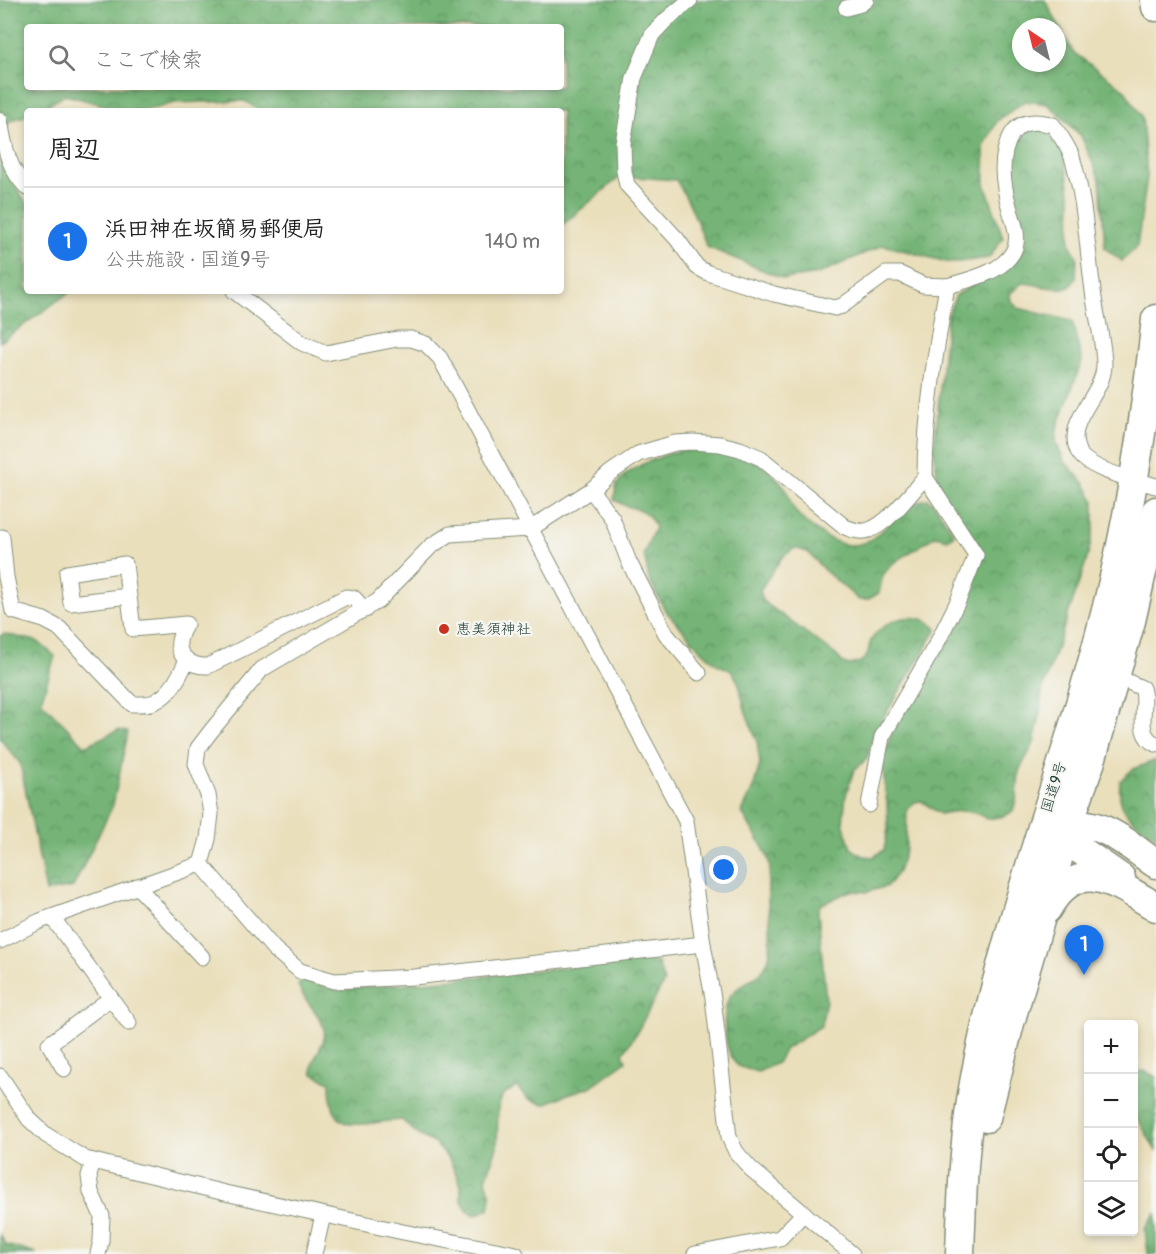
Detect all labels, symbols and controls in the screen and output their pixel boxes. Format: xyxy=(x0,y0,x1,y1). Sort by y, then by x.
north arrow xyxy=(1012,18,1066,72)
search box xyxy=(24,24,564,90)
icon: search xyxy=(45,41,78,74)
text: ここで検索 xyxy=(93,46,203,74)
text: 周辺 xyxy=(48,134,100,166)
text: 浜田神在坂簡易郵便局 xyxy=(105,215,325,243)
text: 1 xyxy=(64,229,71,254)
text: 140 m xyxy=(485,229,540,254)
text: 公共施設 · 国道9号 xyxy=(105,247,270,272)
place label: 恵美須神社 xyxy=(456,620,531,639)
marker: 恵美須神社 xyxy=(437,622,451,636)
street label: 国道9号 xyxy=(1037,759,1071,815)
your location xyxy=(709,855,738,884)
pin: 1 xyxy=(1064,926,1104,975)
map controls xyxy=(1084,1020,1138,1236)
button: + xyxy=(1084,1020,1138,1074)
button: − xyxy=(1084,1074,1138,1128)
button: locate xyxy=(1084,1128,1138,1182)
button: layers xyxy=(1084,1182,1138,1236)

